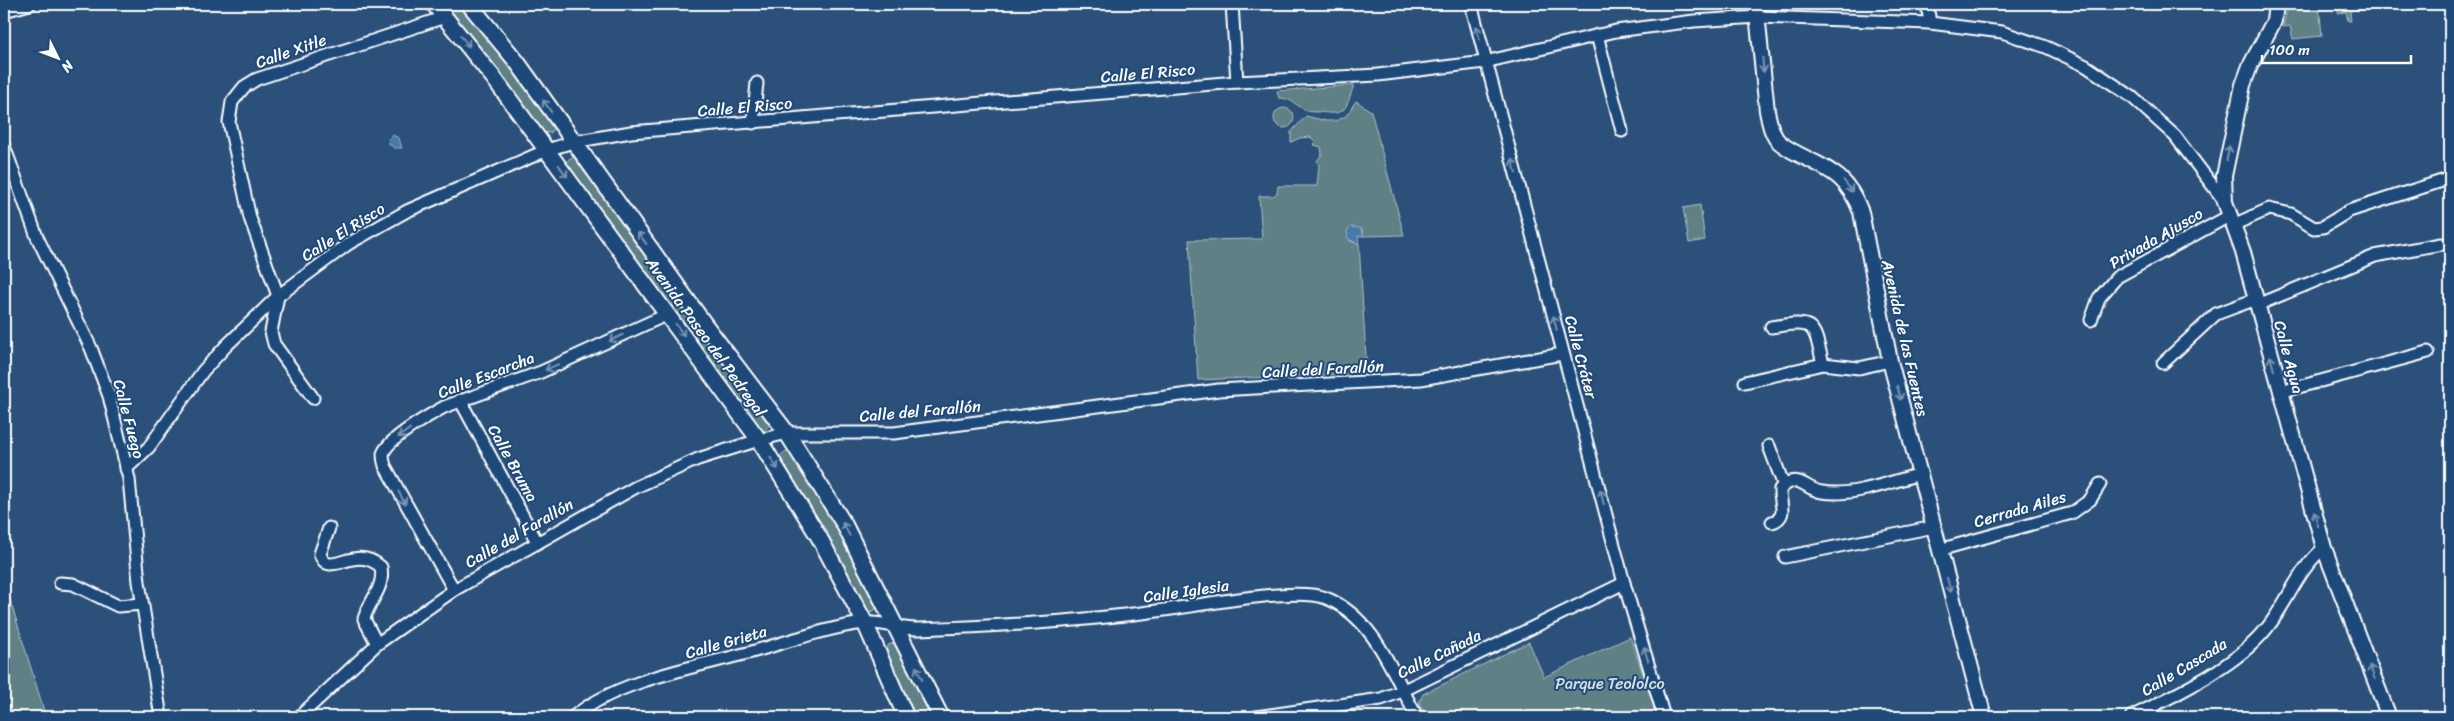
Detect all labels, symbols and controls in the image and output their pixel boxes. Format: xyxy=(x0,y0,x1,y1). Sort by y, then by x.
street label: Calle Xitle xyxy=(251,25,331,77)
one-way arrow xyxy=(1472,25,1482,41)
north arrow xyxy=(32,32,82,82)
scale bar xyxy=(2262,32,2410,64)
one-way arrow xyxy=(459,35,470,48)
text: 100 m xyxy=(2269,37,2310,63)
text: N xyxy=(55,54,80,79)
street label: Calle El Risco xyxy=(1100,54,1196,92)
one-way arrow xyxy=(1758,57,1768,73)
street label: Calle El Risco xyxy=(697,88,793,126)
one-way arrow xyxy=(542,100,553,113)
one-way arrow xyxy=(2224,146,2234,162)
one-way arrow xyxy=(1508,159,1518,175)
one-way arrow xyxy=(557,164,568,177)
one-way arrow xyxy=(1842,179,1853,192)
street label: Calle El Risco xyxy=(295,195,391,269)
street label: Privada Ajusco xyxy=(2103,199,2209,277)
one-way arrow xyxy=(637,231,647,245)
street label: Avenida Paseo del Pedregal xyxy=(637,250,774,424)
street label: Avenida de las Fuentes xyxy=(1873,256,1937,420)
street label: Calle Cráter xyxy=(1556,312,1606,403)
one-way arrow xyxy=(1550,316,1559,332)
street label: Calle Agua xyxy=(2265,317,2313,397)
one-way arrow xyxy=(675,323,685,337)
one-way arrow xyxy=(609,333,624,343)
street label: Calle Escarcha xyxy=(433,343,539,407)
street label: Calle del Farallón xyxy=(1262,351,1385,387)
one-way arrow xyxy=(2267,355,2277,371)
one-way arrow xyxy=(544,362,559,372)
street label: Calle Fuego xyxy=(104,376,154,462)
one-way arrow xyxy=(1895,385,1904,401)
street label: Calle del Farallón xyxy=(858,391,982,431)
street label: Calle Bruma xyxy=(480,419,546,507)
one-way arrow xyxy=(397,428,411,438)
one-way arrow xyxy=(769,455,779,469)
street label: Cerrada Ailes xyxy=(1970,482,2070,536)
street label: Calle del Farallón xyxy=(459,490,579,576)
one-way arrow xyxy=(1597,490,1606,506)
one-way arrow xyxy=(398,491,408,505)
one-way arrow xyxy=(2311,511,2321,527)
one-way arrow xyxy=(841,521,851,536)
street label: Calle Iglesia xyxy=(1141,571,1232,611)
one-way arrow xyxy=(1944,576,1954,592)
street label: Calle Grieta xyxy=(682,616,771,667)
street label: Calle Cañada xyxy=(1392,621,1487,687)
street label: Calle Cascada xyxy=(2135,629,2234,704)
one-way arrow xyxy=(1641,646,1650,662)
one-way arrow xyxy=(2367,664,2376,680)
one-way arrow xyxy=(914,666,924,681)
park label: Parque Teololco xyxy=(1555,669,1665,698)

